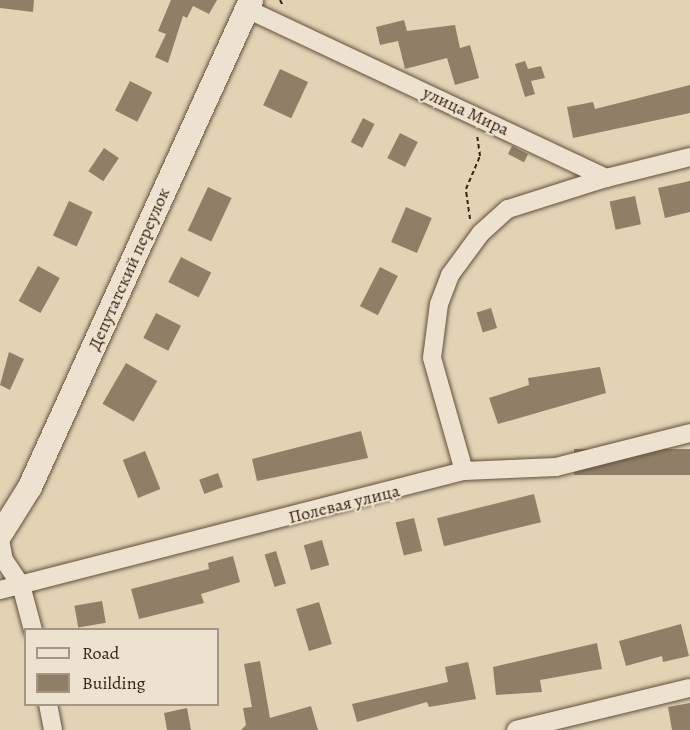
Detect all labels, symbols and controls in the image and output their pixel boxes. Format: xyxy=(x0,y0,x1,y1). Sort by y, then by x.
street label: улица Мира xyxy=(419,82,513,140)
street label: Депутатский переулок xyxy=(83,184,175,354)
street label: Полевая улица xyxy=(286,480,402,528)
legend xyxy=(24,628,219,706)
text: Road xyxy=(82,641,119,665)
text: Building xyxy=(82,671,146,695)

